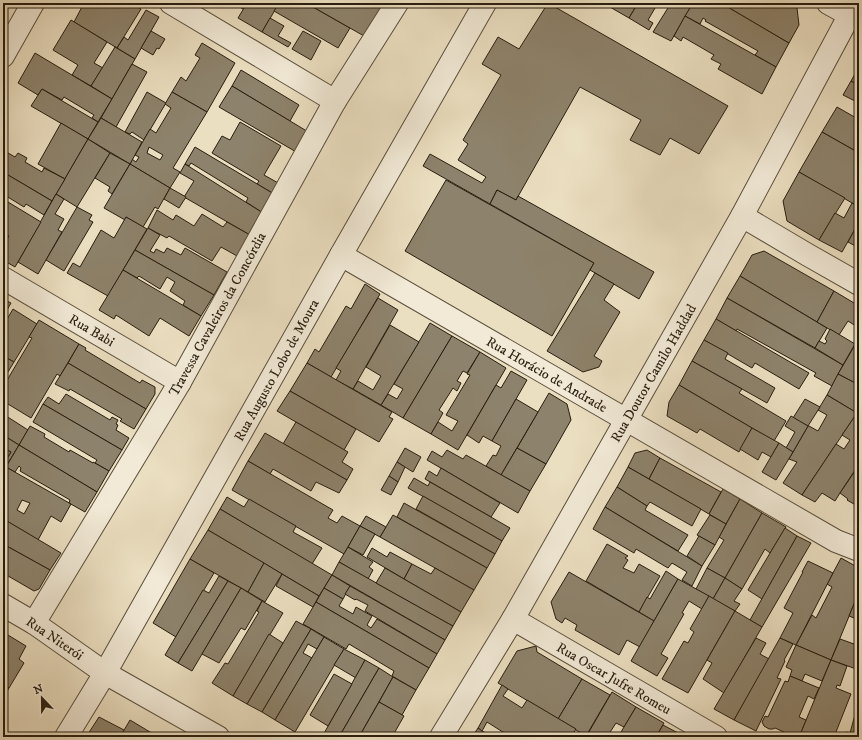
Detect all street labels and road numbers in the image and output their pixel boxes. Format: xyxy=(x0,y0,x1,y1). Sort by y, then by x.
street label: Travessa Cavaleiros da Concórdia xyxy=(165,229,271,400)
street label: Rua Augusto Lobo de Moura xyxy=(230,296,323,445)
street label: Rua Doutor Camilo Haddad xyxy=(607,301,701,446)
street label: Rua Babi xyxy=(65,311,118,351)
street label: Rua Horácio de Andrade xyxy=(483,333,610,417)
street label: Rua Niterói xyxy=(22,613,87,665)
street label: Rua Oscar Jufre Romeu xyxy=(553,639,674,719)

